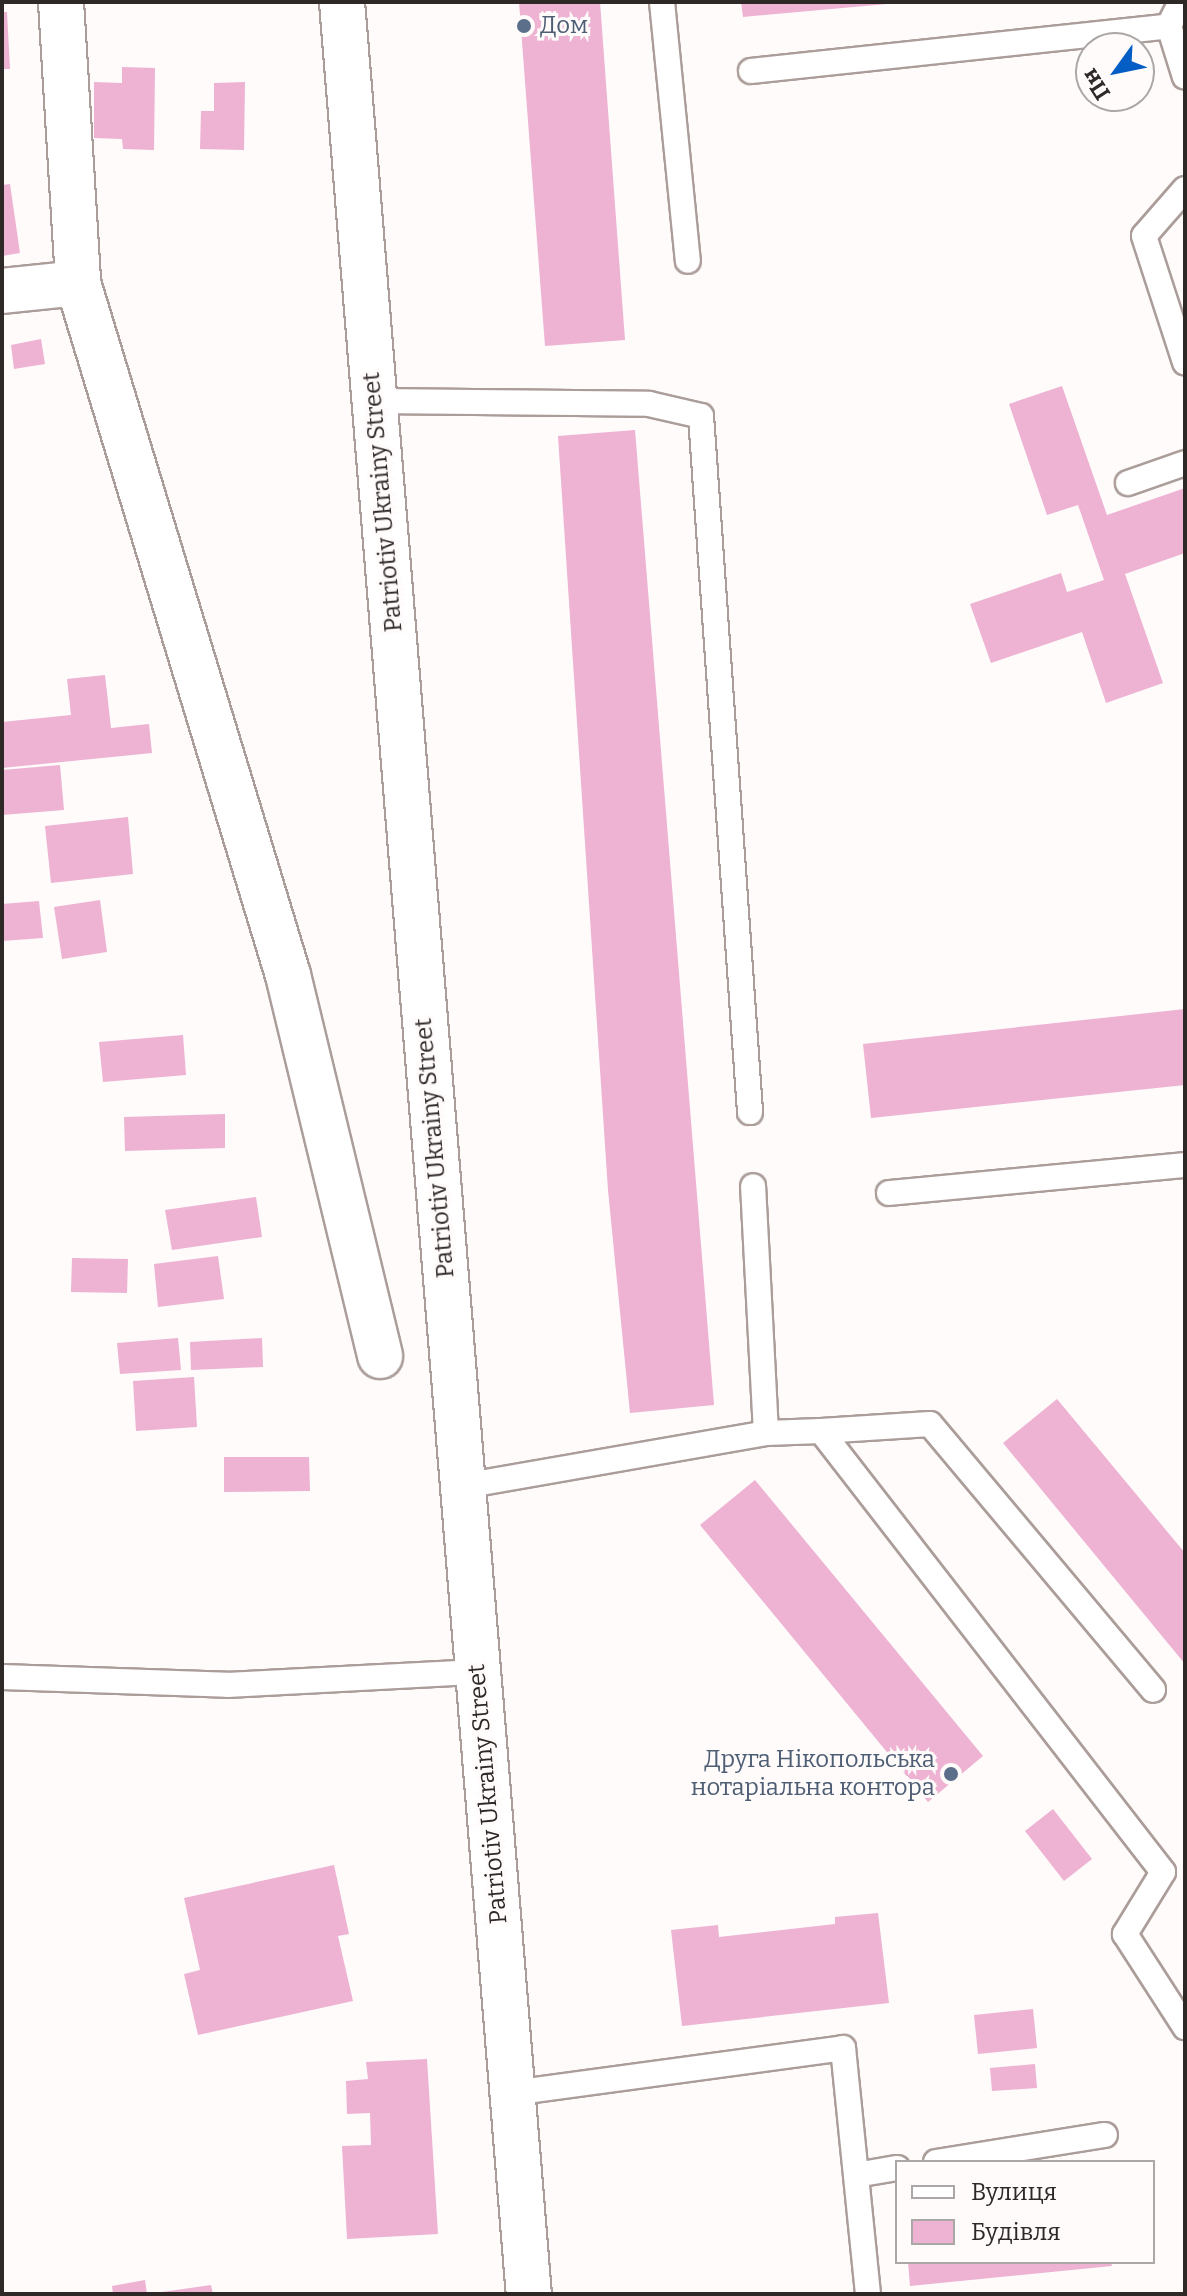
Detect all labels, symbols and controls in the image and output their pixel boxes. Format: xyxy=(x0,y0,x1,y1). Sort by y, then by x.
place label: Дом xyxy=(540,12,588,40)
marker: Дом xyxy=(515,17,533,35)
north arrow xyxy=(1075,32,1155,112)
text: Пн xyxy=(1076,64,1116,105)
street label: Patriotiv Ukrainy Street xyxy=(357,371,409,633)
street label: Patriotiv Ukrainy Street xyxy=(409,1017,461,1279)
street label: Patriotiv Ukrainy Street xyxy=(462,1663,514,1925)
place label: Друга Нікопольська нотаріальна контора xyxy=(691,1746,935,1802)
marker: Друга Нікопольська нотаріальна контора xyxy=(942,1765,960,1783)
legend xyxy=(895,2160,1155,2264)
text: Вулиця xyxy=(971,2178,1057,2206)
text: Будівля xyxy=(971,2218,1061,2246)

